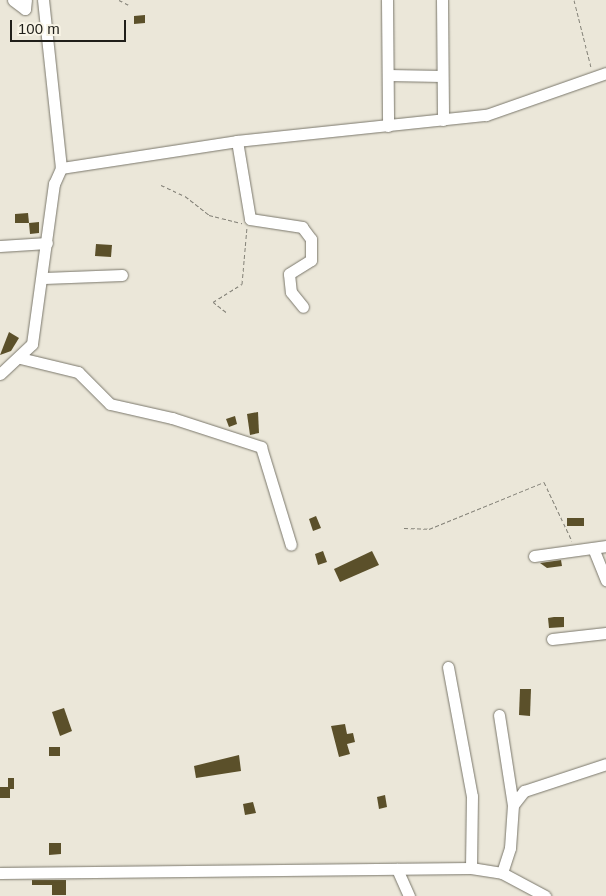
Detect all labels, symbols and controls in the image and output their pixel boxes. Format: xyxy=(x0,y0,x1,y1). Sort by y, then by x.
scale bar xyxy=(12,10,129,42)
text: 100 m xyxy=(18,20,60,37)

